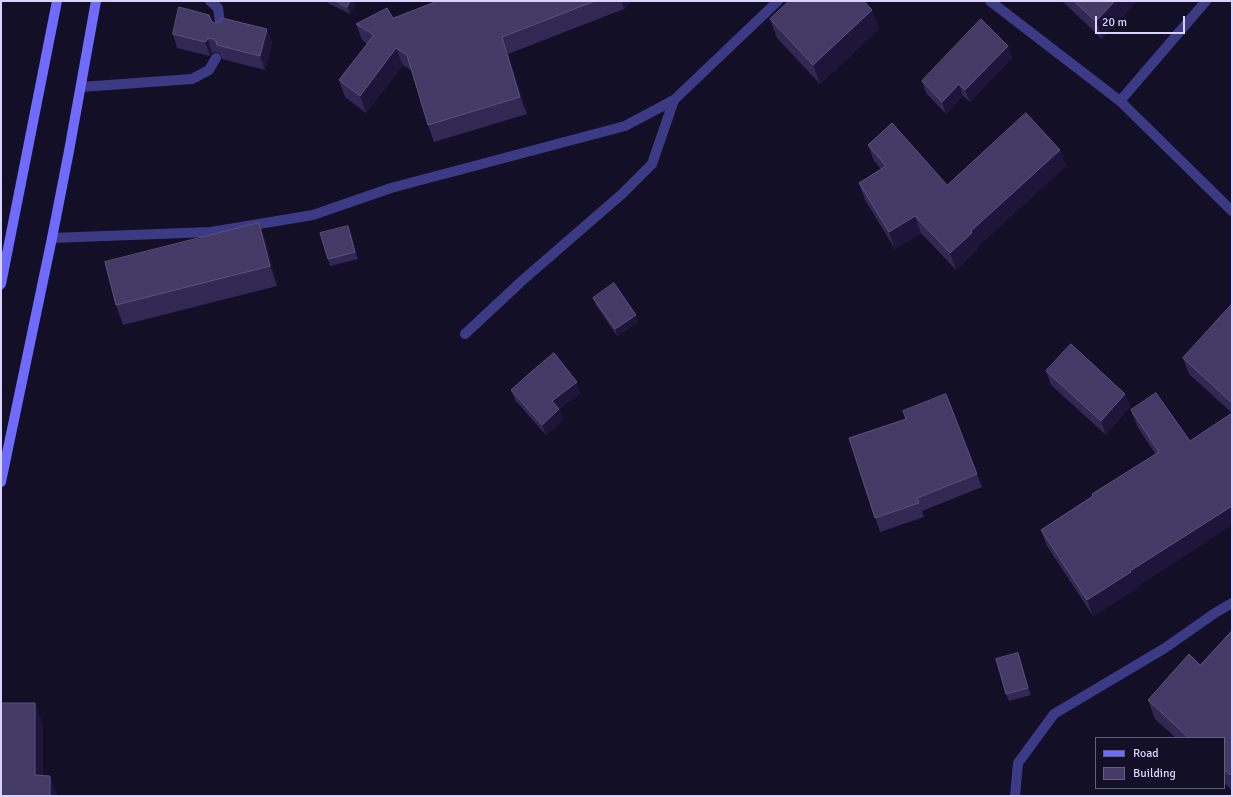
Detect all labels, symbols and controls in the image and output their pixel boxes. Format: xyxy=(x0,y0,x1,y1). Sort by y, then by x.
scale bar xyxy=(1097,8,1187,34)
text: 20 m xyxy=(1102,15,1127,30)
legend xyxy=(1095,737,1225,789)
text: Road xyxy=(1133,746,1159,761)
text: Building xyxy=(1133,766,1176,781)

